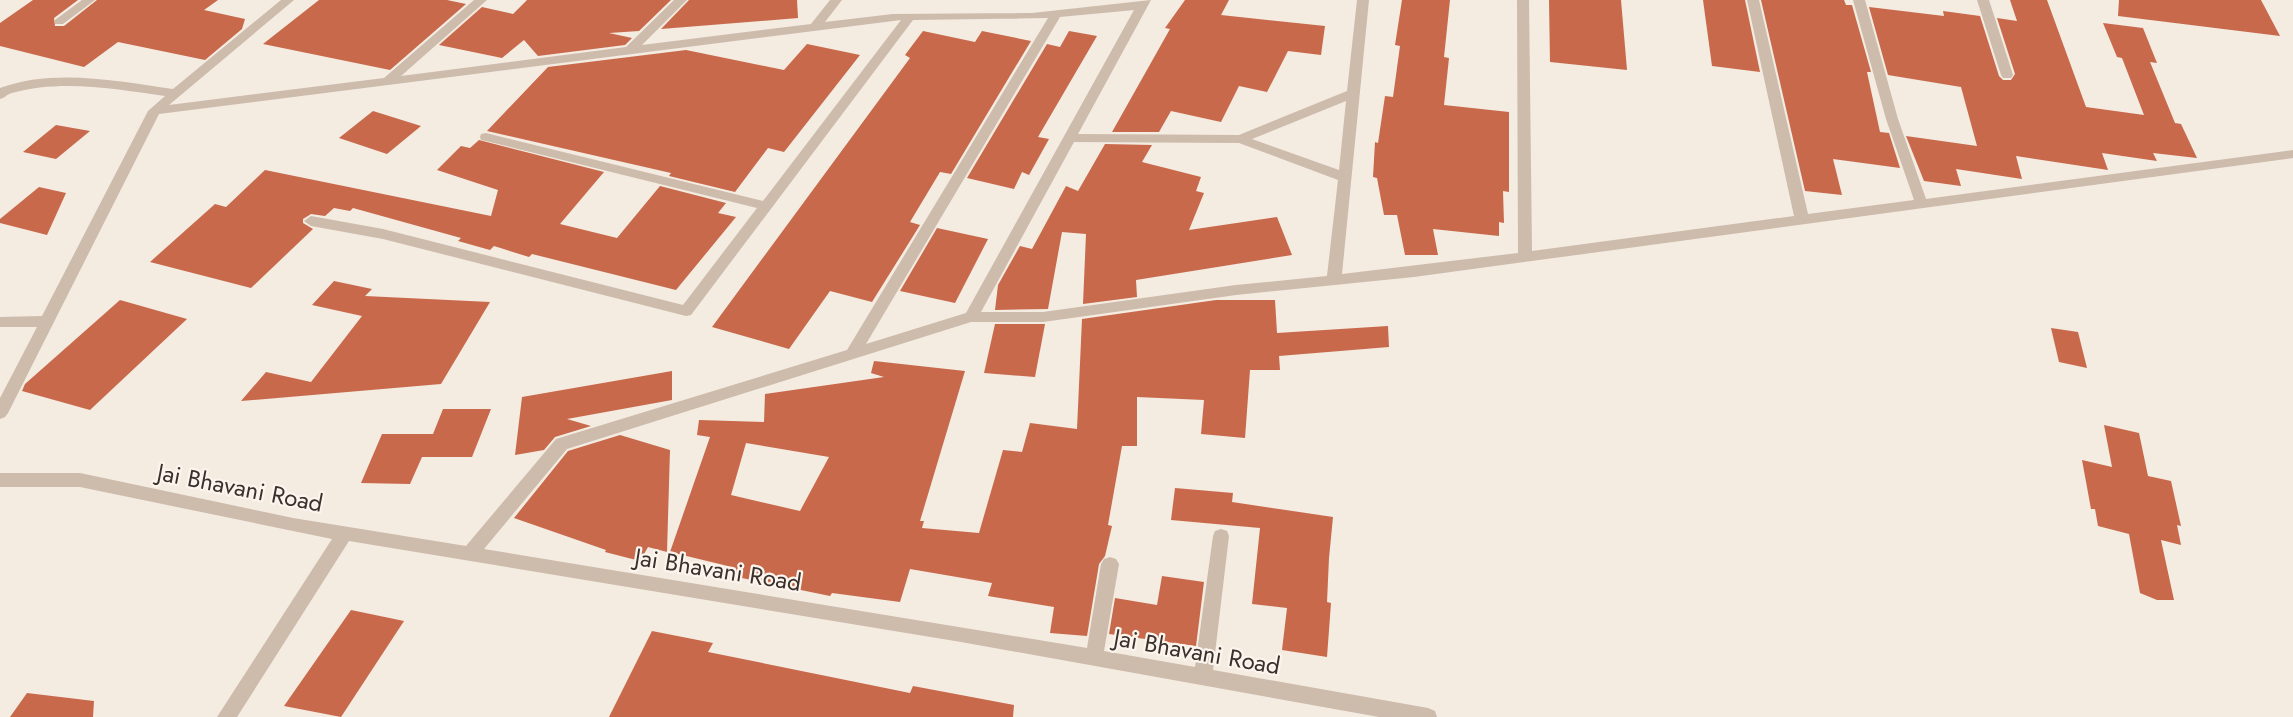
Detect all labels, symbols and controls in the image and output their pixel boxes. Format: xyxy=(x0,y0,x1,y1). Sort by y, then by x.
street label: Jai Bhavani Road xyxy=(151,454,326,521)
street label: Jai Bhavani Road xyxy=(629,539,804,600)
street label: Jai Bhavani Road xyxy=(1108,619,1283,683)

